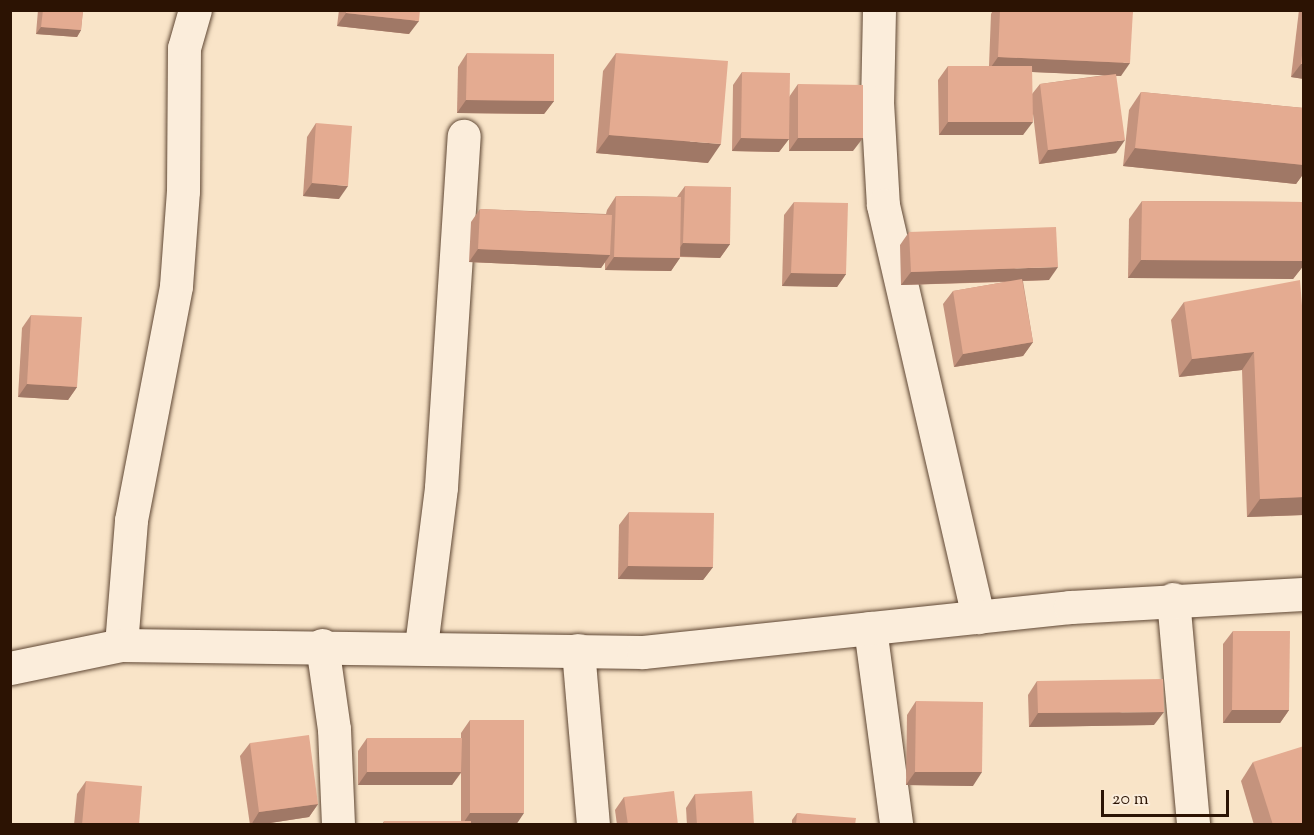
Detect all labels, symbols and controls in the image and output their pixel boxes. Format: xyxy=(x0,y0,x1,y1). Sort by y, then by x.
scale bar xyxy=(1104,778,1232,816)
text: 20 m xyxy=(1112,787,1149,813)

